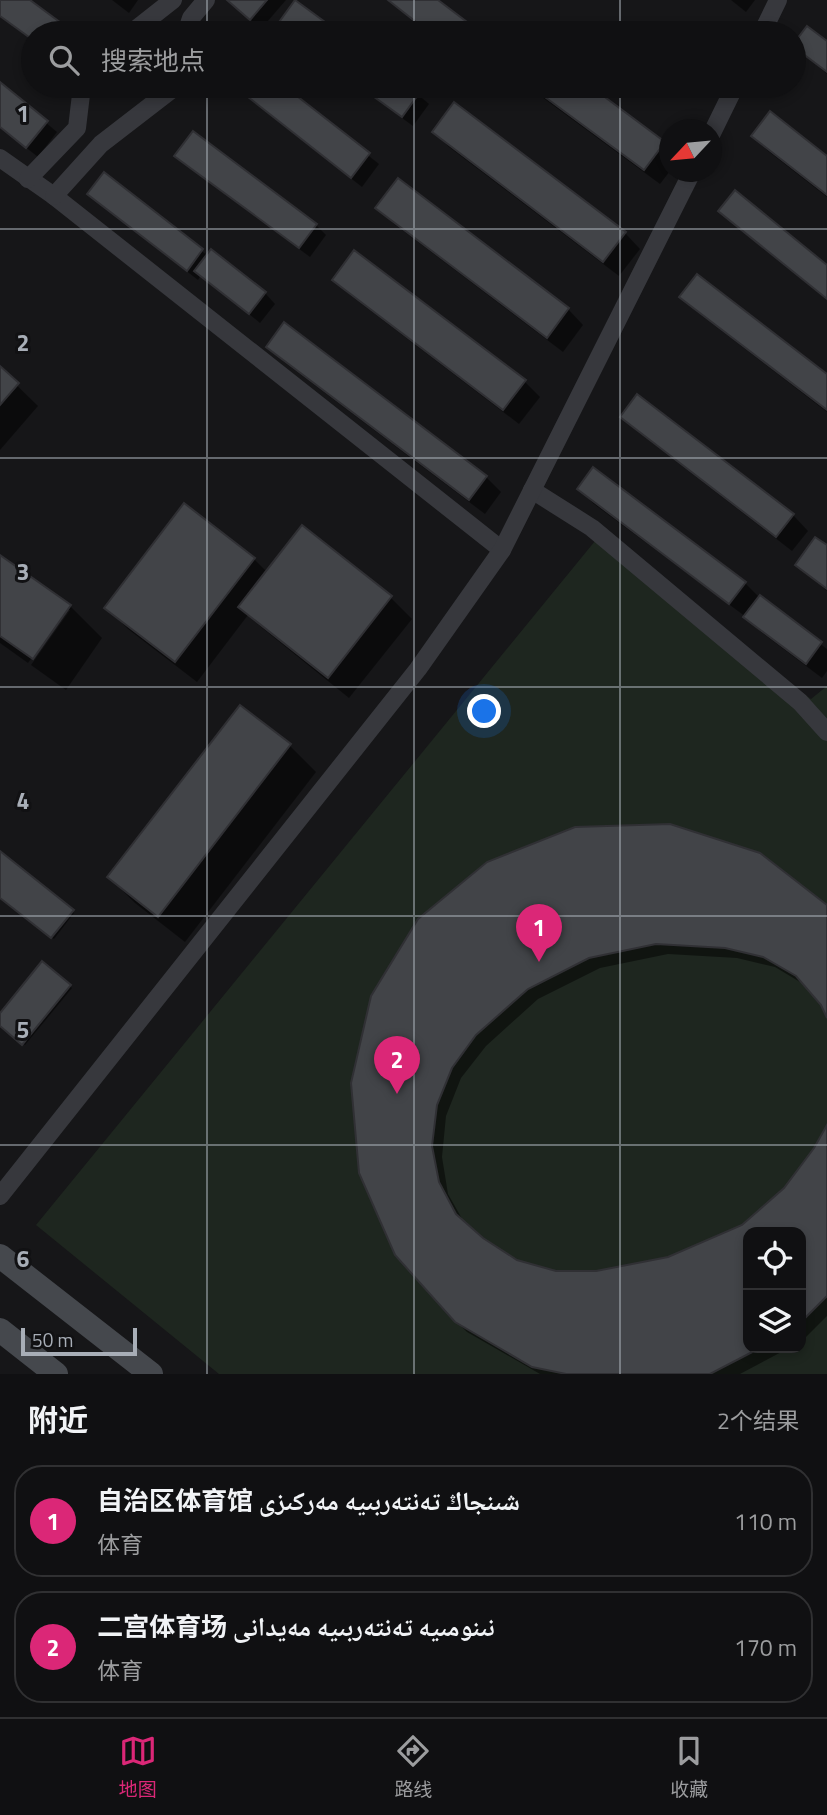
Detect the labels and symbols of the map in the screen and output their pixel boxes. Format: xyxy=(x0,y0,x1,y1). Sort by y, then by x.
text: 1 xyxy=(17,96,29,131)
north arrow xyxy=(659,119,722,182)
text: 2 xyxy=(17,325,29,360)
text: 3 xyxy=(17,554,29,589)
your location xyxy=(467,694,501,728)
text: 4 xyxy=(17,783,29,818)
pin: 1 xyxy=(516,904,562,962)
text: 5 xyxy=(17,1012,29,1047)
pin: 2 xyxy=(374,1036,420,1094)
text: 6 xyxy=(17,1241,30,1276)
scale bar xyxy=(21,1325,136,1357)

